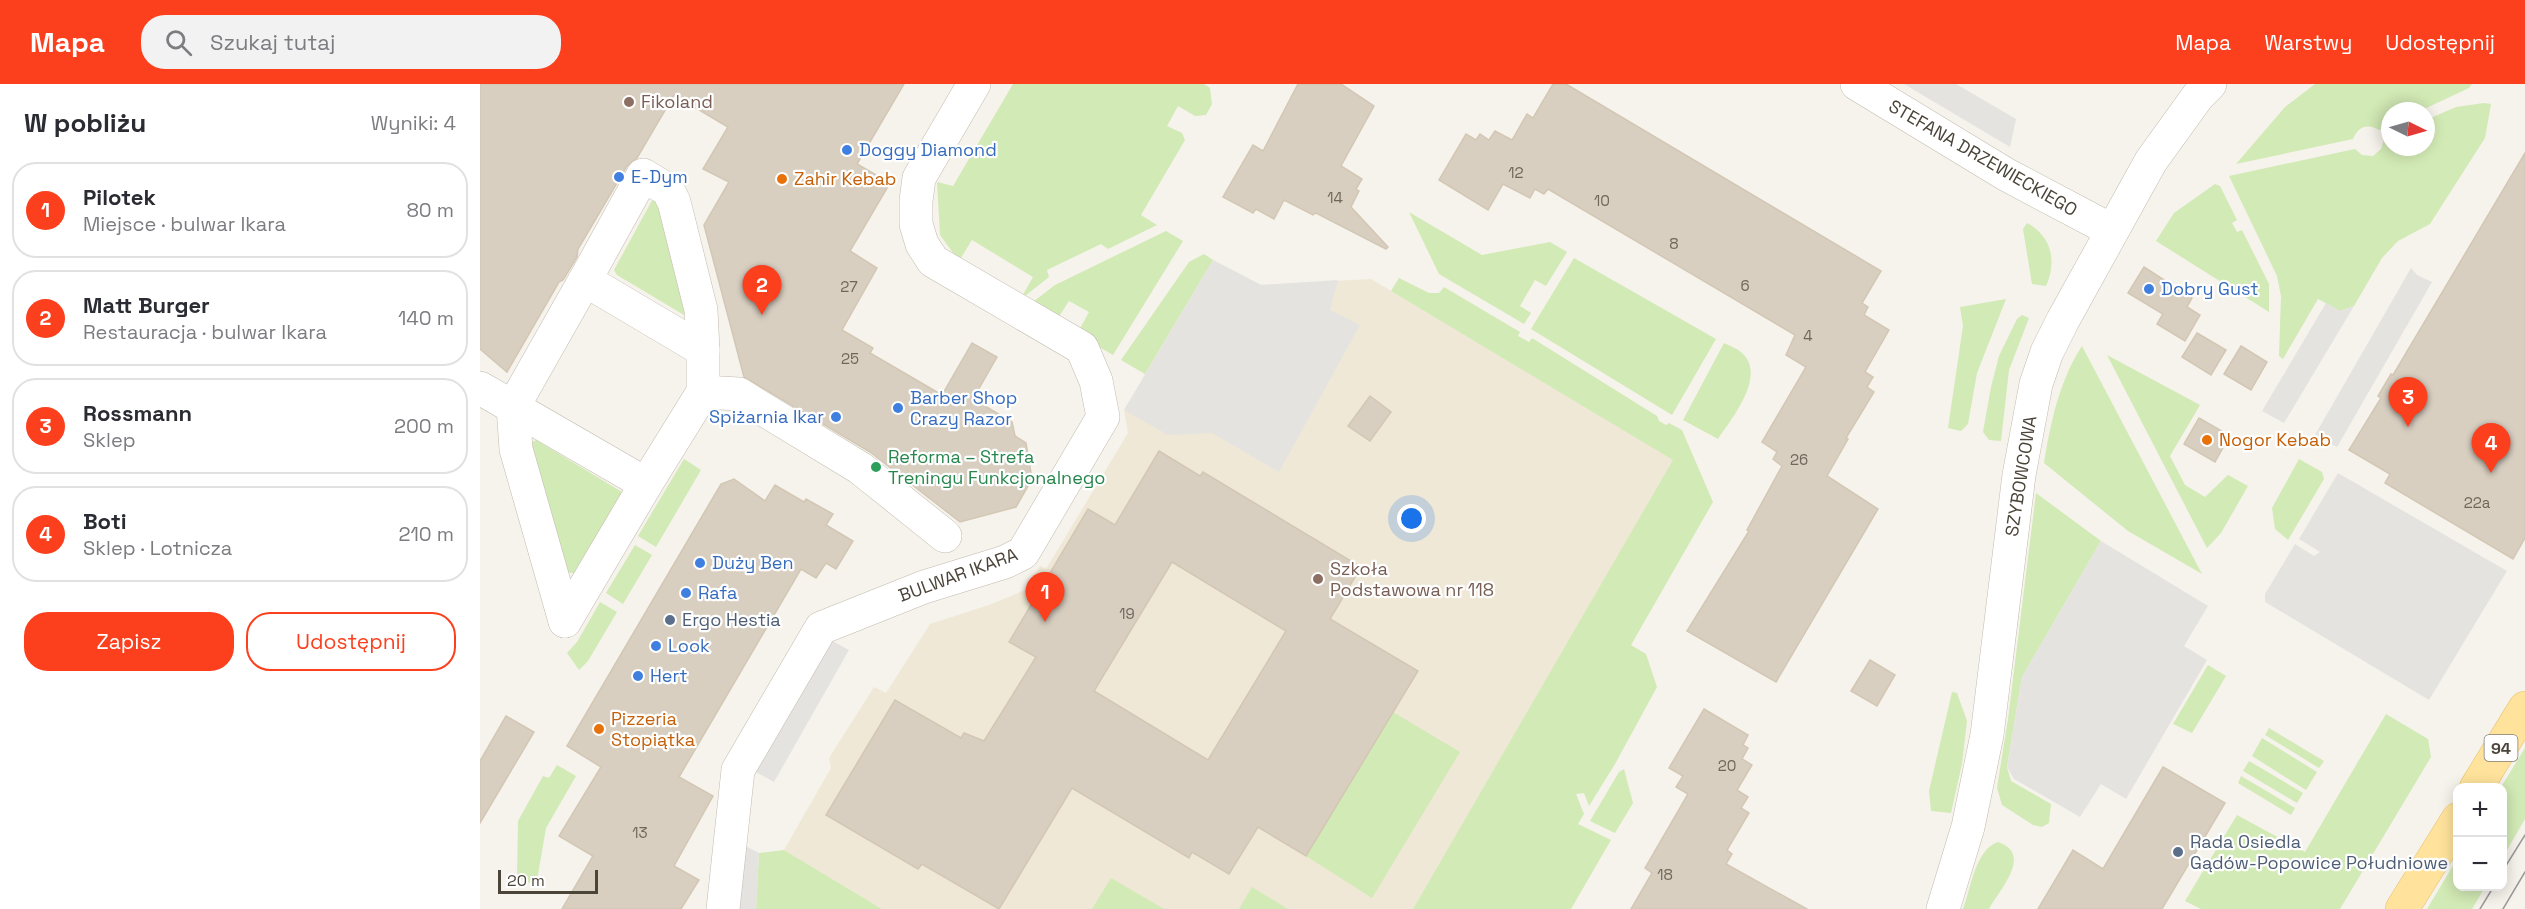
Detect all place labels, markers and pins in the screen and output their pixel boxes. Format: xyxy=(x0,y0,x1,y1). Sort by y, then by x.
place label: Fikoland xyxy=(641,90,713,113)
marker: Fikoland xyxy=(622,95,636,109)
place label: Doggy Diamond xyxy=(859,138,997,161)
marker: Doggy Diamond xyxy=(840,143,854,157)
place label: E-Dym xyxy=(631,165,688,188)
place label: Zahir Kebab xyxy=(794,167,896,190)
marker: E-Dym xyxy=(612,170,626,184)
marker: Zahir Kebab xyxy=(775,172,789,186)
pin: 2 xyxy=(742,266,782,315)
place label: Dobry Gust xyxy=(2161,277,2259,300)
marker: Dobry Gust xyxy=(2142,282,2156,296)
pin: 3 xyxy=(2388,378,2428,427)
place label: Barber Shop Crazy Razor xyxy=(910,386,1017,430)
marker: Barber Shop Crazy Razor xyxy=(891,401,905,415)
place label: Spiżarnia Ikar xyxy=(709,405,824,428)
marker: Spiżarnia Ikar xyxy=(829,410,843,424)
pin: 4 xyxy=(2472,424,2510,473)
place label: Nogor Kebab xyxy=(2219,428,2331,451)
marker: Nogor Kebab xyxy=(2200,433,2214,447)
place label: Reforma – Strefa Treningu Funkcjonalnego xyxy=(888,445,1106,489)
marker: Reforma – Strefa Treningu Funkcjonalnego xyxy=(869,460,883,474)
place label: Duży Ben xyxy=(712,551,794,574)
marker: Duży Ben xyxy=(693,556,707,570)
place label: Szkoła Podstawowa nr 118 xyxy=(1330,557,1494,601)
pin: 1 xyxy=(1026,572,1064,622)
marker: Szkoła Podstawowa nr 118 xyxy=(1311,572,1325,586)
place label: Rafa xyxy=(698,581,737,604)
marker: Rafa xyxy=(679,586,693,600)
place label: Ergo Hestia xyxy=(682,608,781,631)
marker: Ergo Hestia xyxy=(663,613,677,627)
place label: Look xyxy=(668,634,710,657)
marker: Look xyxy=(649,639,663,653)
place label: Hert xyxy=(650,664,688,687)
marker: Hert xyxy=(631,669,645,683)
place label: Pizzeria Stopiątka xyxy=(611,707,695,751)
marker: Pizzeria Stopiątka xyxy=(592,722,606,736)
place label: Rada Osiedla Gądów-Popowice Południowe xyxy=(2190,830,2448,874)
marker: Rada Osiedla Gądów-Popowice Południowe xyxy=(2171,845,2185,859)

